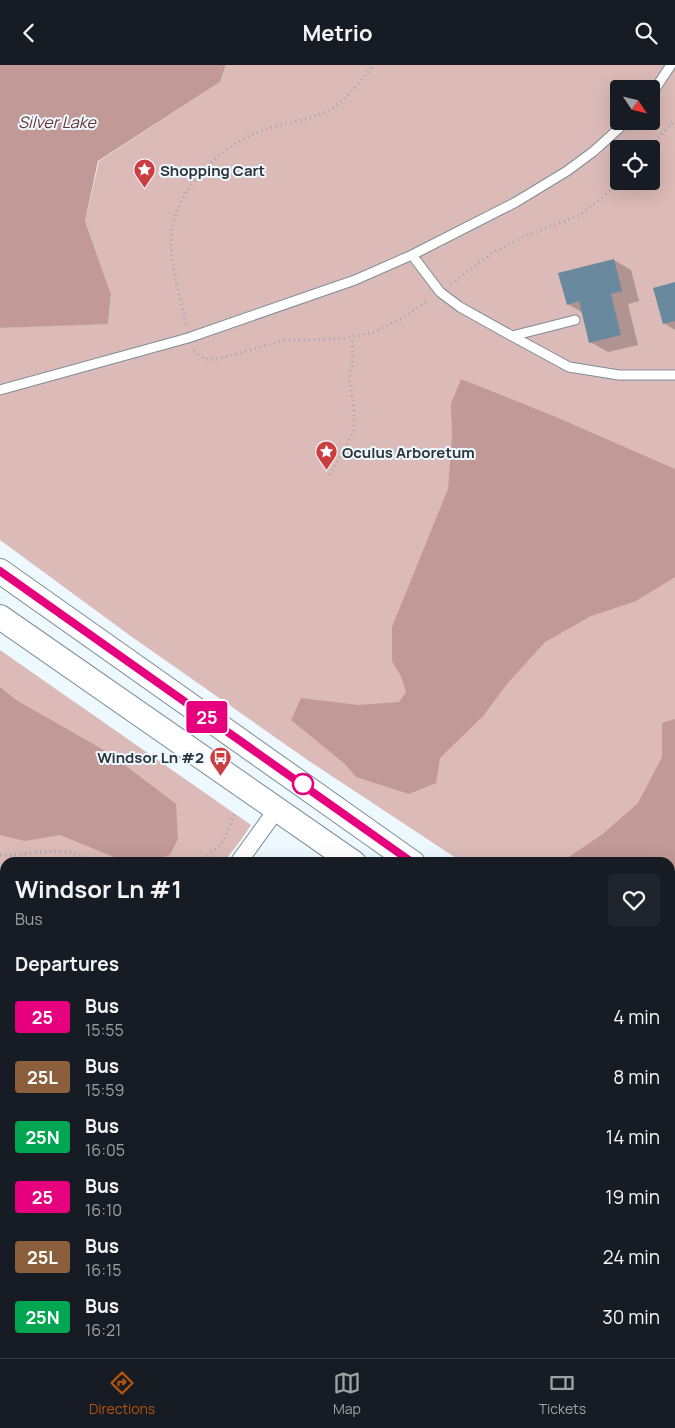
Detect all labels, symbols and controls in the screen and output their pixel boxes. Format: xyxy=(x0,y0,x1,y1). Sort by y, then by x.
text: Metrio xyxy=(302,18,373,48)
icon: back xyxy=(15,19,43,47)
icon: search xyxy=(632,19,660,47)
north arrow xyxy=(610,80,660,130)
map controls xyxy=(610,80,660,190)
water label: Silver Lake xyxy=(18,111,97,133)
button: locate xyxy=(610,140,660,190)
place icon: Shopping Cart xyxy=(132,158,156,189)
place label: Shopping Cart xyxy=(160,160,265,181)
place icon: Oculus Arboretum xyxy=(314,440,338,471)
place label: Oculus Arboretum xyxy=(342,442,475,463)
line badge: 25 xyxy=(184,701,230,733)
text: 25 xyxy=(196,705,218,729)
bus stop icon: Windsor Ln #2 xyxy=(208,745,232,776)
place label: Windsor Ln #2 xyxy=(97,747,204,768)
unlabelled marker xyxy=(292,773,314,795)
text: Windsor Ln #1 xyxy=(15,872,182,905)
button: heart xyxy=(608,874,660,926)
text: Bus xyxy=(15,908,43,930)
text: Departures xyxy=(15,951,119,977)
text: Bus xyxy=(85,993,119,1019)
text: 4 min xyxy=(613,1004,660,1030)
text: 25 xyxy=(32,1005,53,1029)
text: 15:55 xyxy=(85,1019,124,1041)
text: Bus xyxy=(85,1053,119,1079)
text: 8 min xyxy=(613,1064,660,1090)
text: 25L xyxy=(27,1065,58,1089)
text: 15:59 xyxy=(85,1079,124,1101)
text: Bus xyxy=(85,1113,119,1139)
text: 14 min xyxy=(606,1124,660,1150)
text: 25N xyxy=(25,1125,60,1149)
text: 16:05 xyxy=(85,1139,125,1161)
text: Bus xyxy=(85,1173,119,1199)
text: 19 min xyxy=(605,1184,660,1210)
text: 25 xyxy=(32,1185,53,1209)
text: 16:10 xyxy=(85,1199,122,1221)
text: Bus xyxy=(85,1233,119,1259)
text: 24 min xyxy=(603,1244,660,1270)
text: 25L xyxy=(27,1245,58,1269)
text: 16:15 xyxy=(85,1259,121,1281)
text: Bus xyxy=(85,1293,119,1319)
text: 30 min xyxy=(602,1304,660,1330)
text: 25N xyxy=(25,1305,60,1329)
text: 16:21 xyxy=(85,1319,121,1341)
tab: Directions xyxy=(89,1369,155,1418)
tab: Map xyxy=(333,1369,361,1418)
tab: Tickets xyxy=(539,1369,586,1418)

